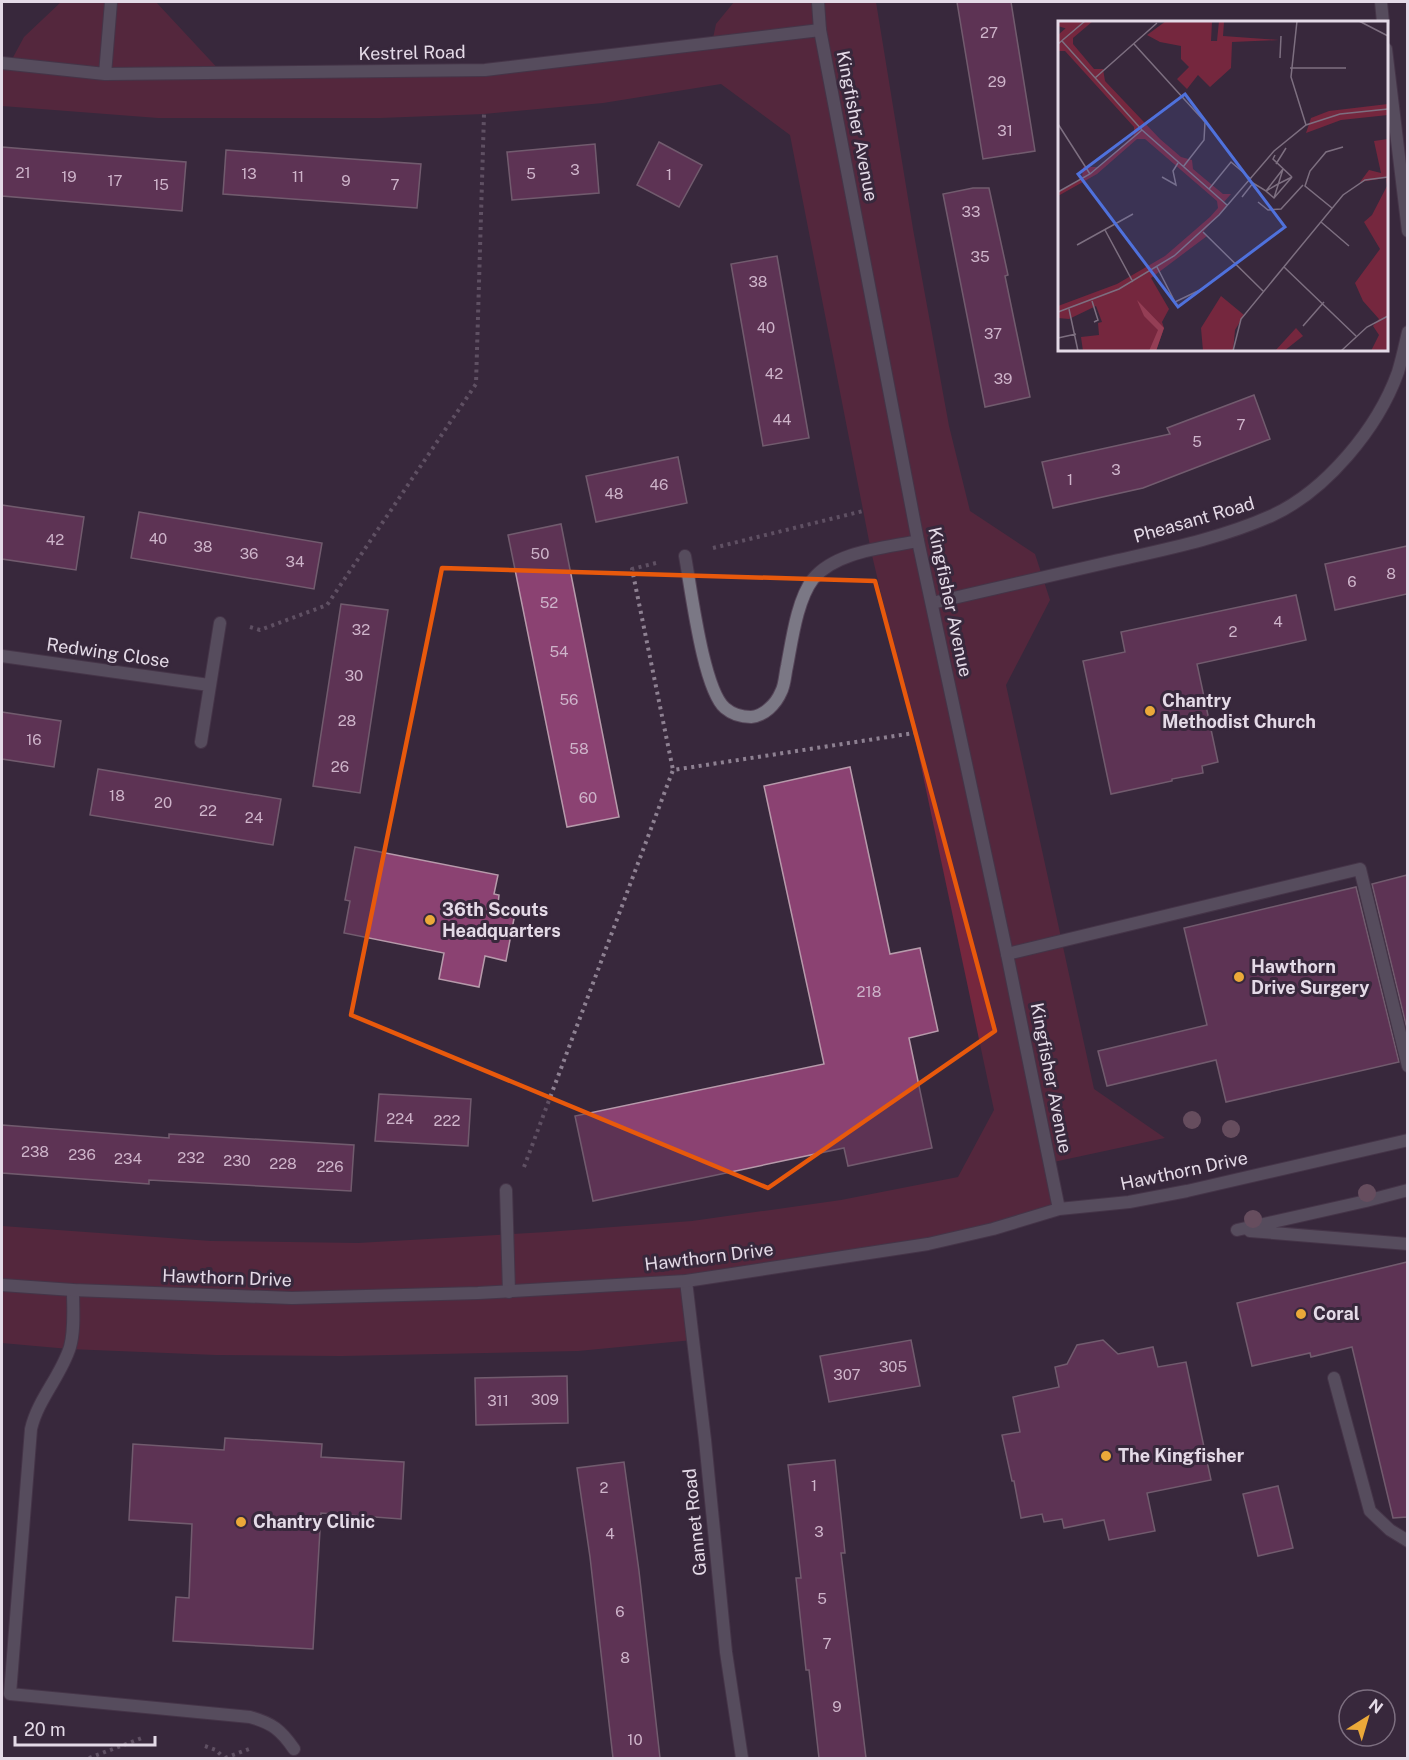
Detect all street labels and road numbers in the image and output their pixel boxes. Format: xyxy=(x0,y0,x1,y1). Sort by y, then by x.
street label: Kestrel Road xyxy=(358,41,466,64)
street label: Kingfisher Avenue xyxy=(833,49,882,203)
street label: Pheasant Road xyxy=(1131,492,1257,547)
street label: Kingfisher Avenue xyxy=(924,525,977,679)
street label: Redwing Close xyxy=(45,633,171,672)
street label: Kingfisher Avenue xyxy=(1027,1001,1076,1155)
street label: Hawthorn Drive xyxy=(1118,1147,1250,1194)
street label: Hawthorn Drive xyxy=(643,1238,775,1275)
street label: Hawthorn Drive xyxy=(162,1265,292,1290)
street label: Gannet Road xyxy=(678,1467,711,1577)

